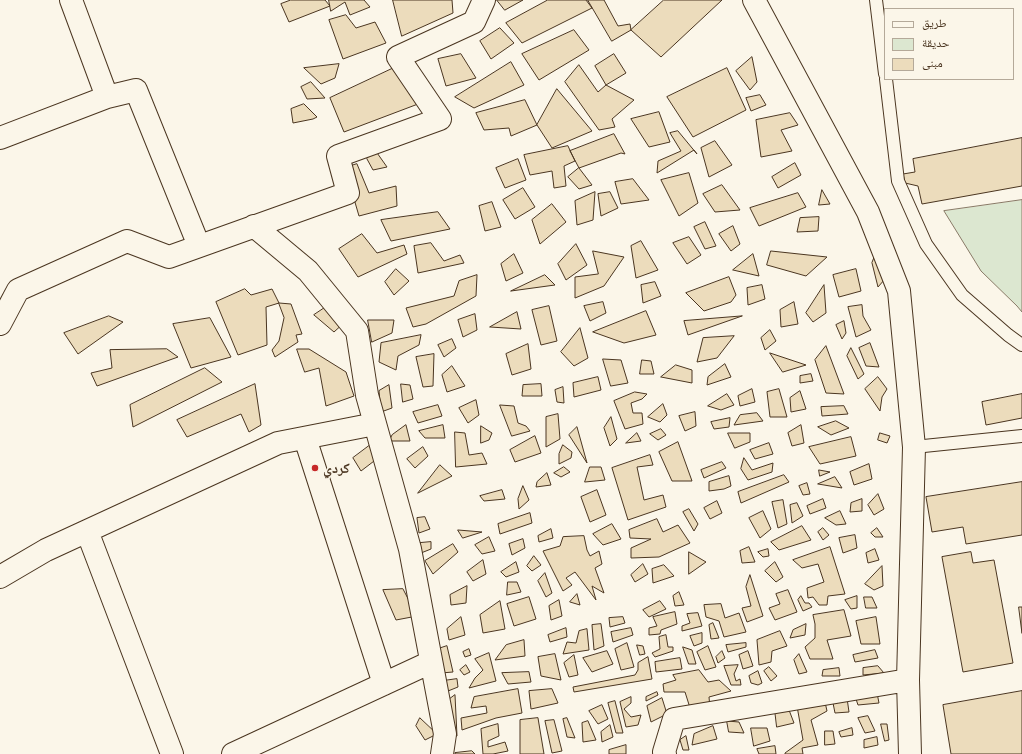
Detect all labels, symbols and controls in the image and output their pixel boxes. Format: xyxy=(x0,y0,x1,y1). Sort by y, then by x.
legend xyxy=(884,8,1014,80)
text: طريق xyxy=(922,16,947,29)
text: حديقة xyxy=(922,36,950,49)
text: مبنى xyxy=(922,56,943,69)
place label: كردي xyxy=(323,460,350,476)
marker: كردي xyxy=(310,463,320,473)

